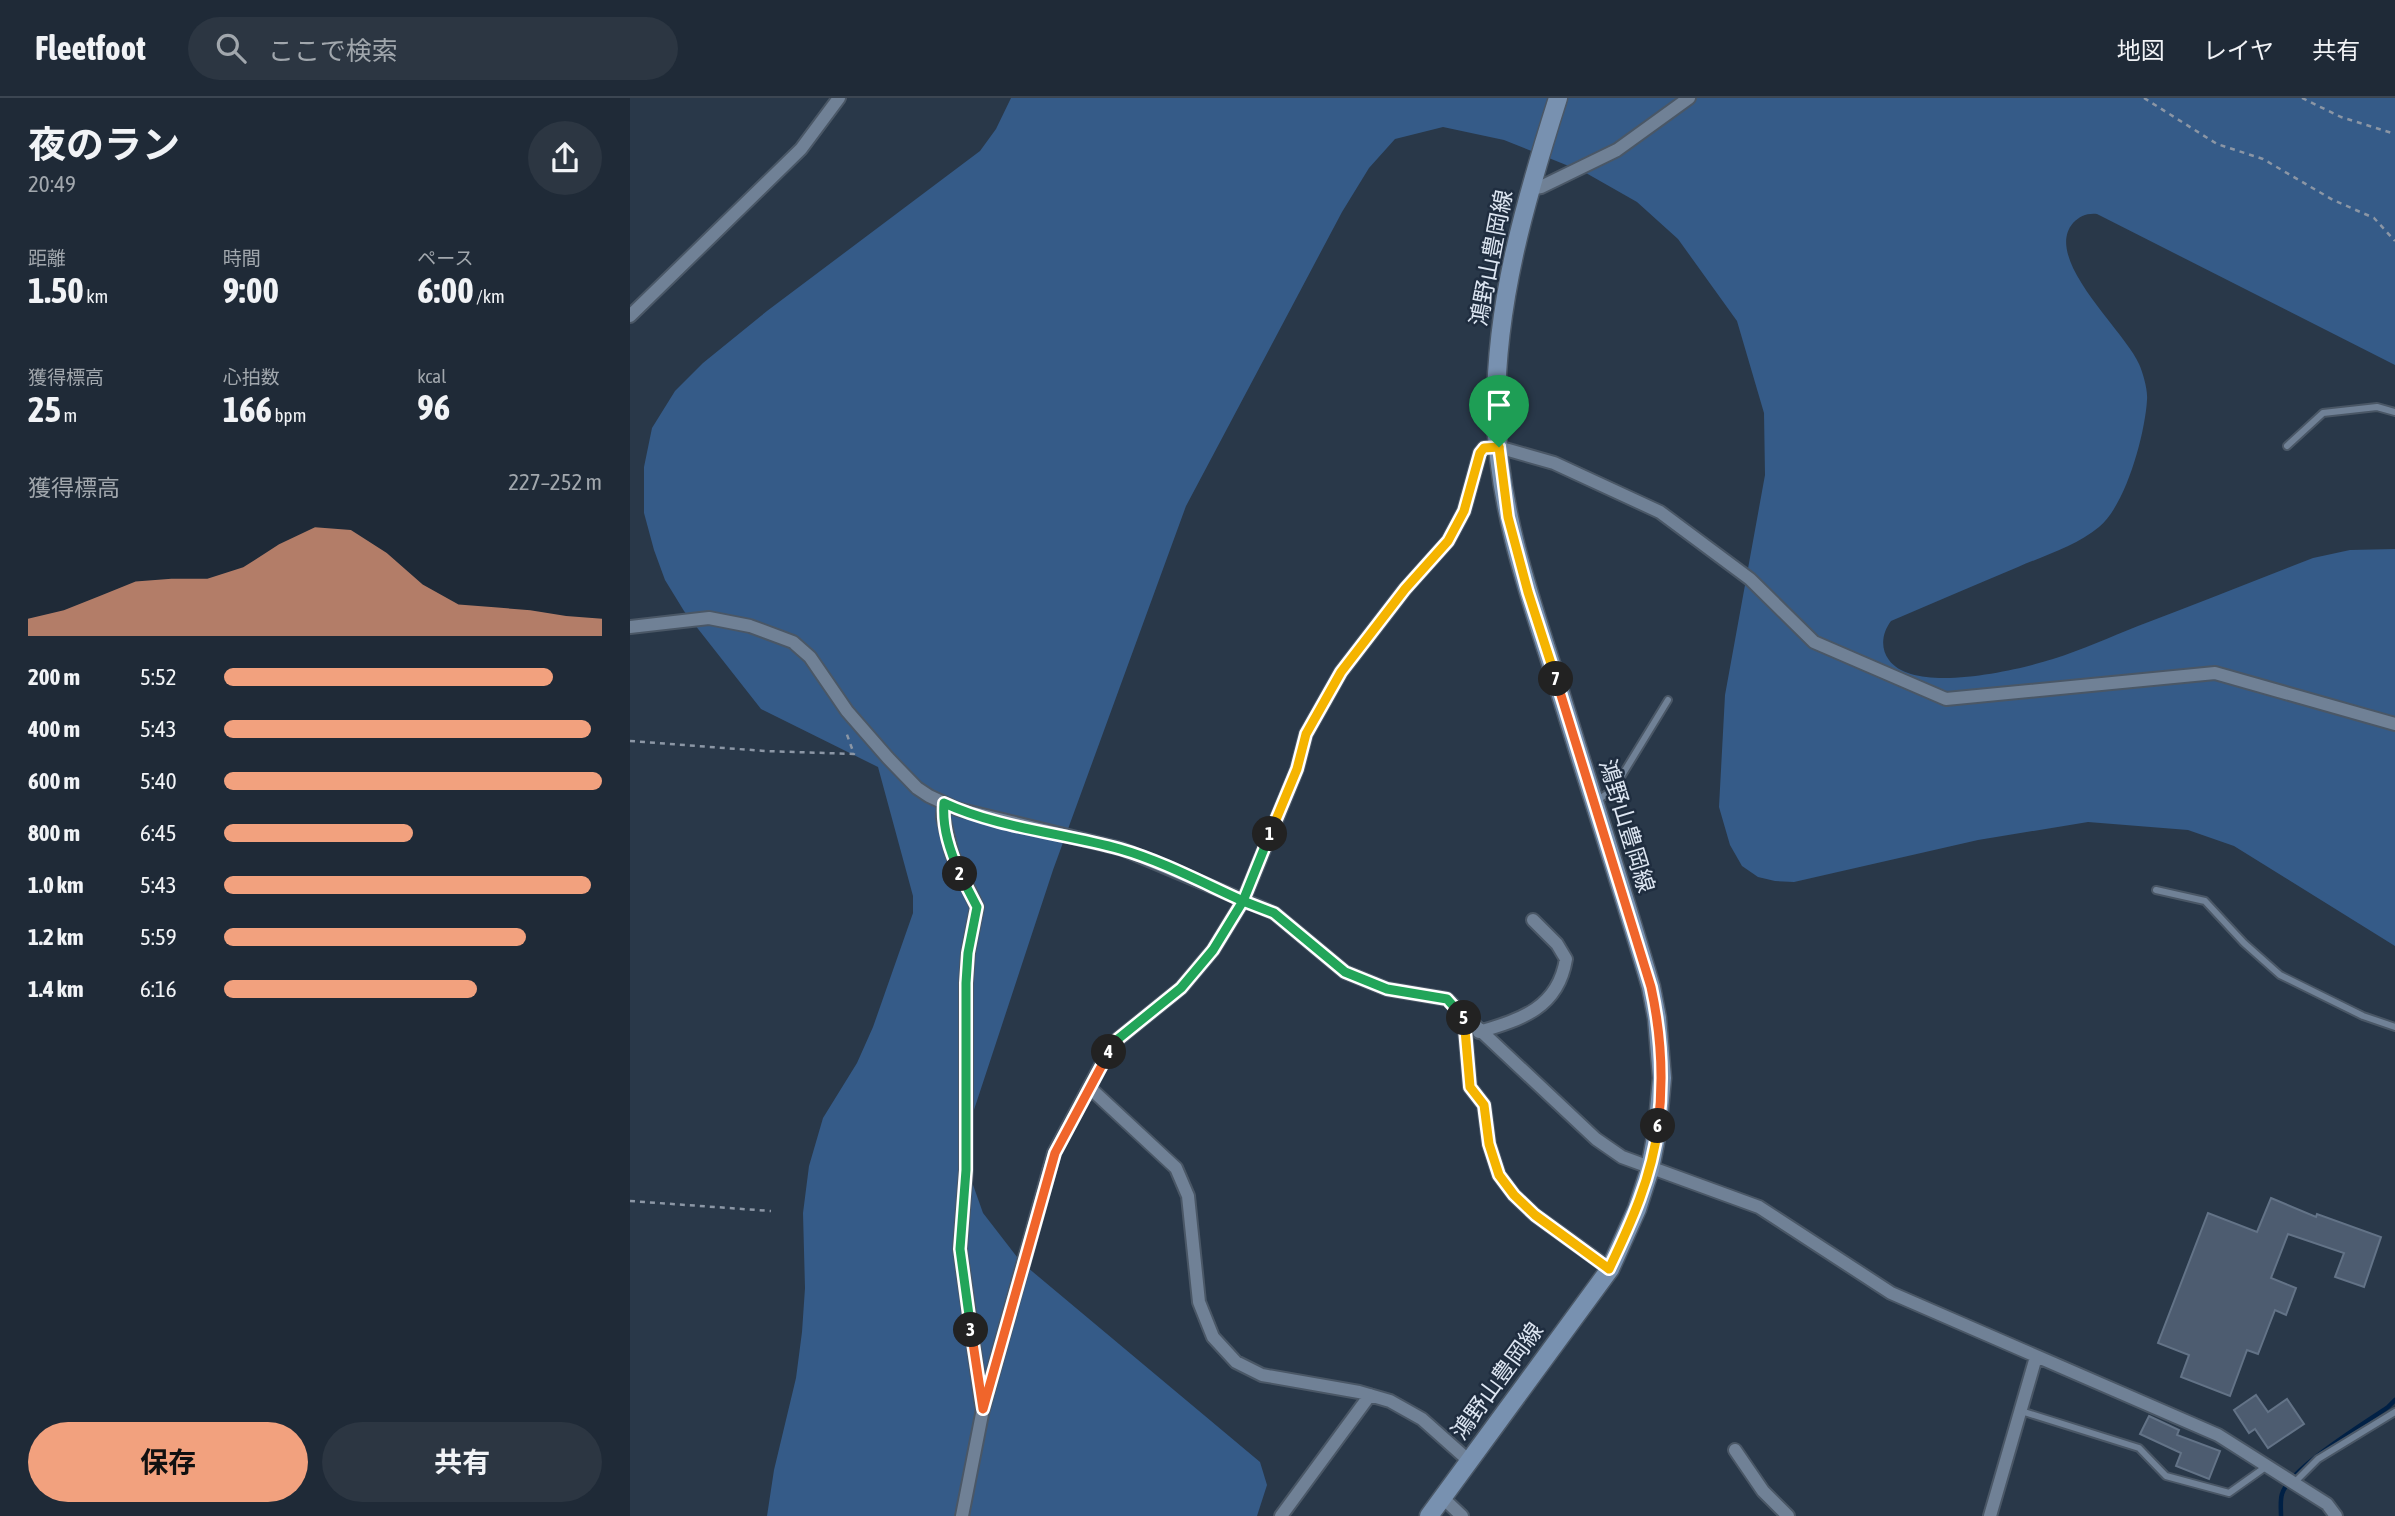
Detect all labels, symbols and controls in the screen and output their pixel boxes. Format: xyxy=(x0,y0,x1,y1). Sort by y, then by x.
search box xyxy=(188,17,678,80)
text: Fleetfoot xyxy=(35,29,146,67)
icon: search xyxy=(212,29,250,67)
text: ここで検索 xyxy=(268,36,398,66)
text: 地図 xyxy=(2117,37,2165,64)
text: レイヤ xyxy=(2203,37,2274,64)
text: 共有 xyxy=(2312,37,2360,64)
button: share xyxy=(528,121,602,195)
text: 夜のラン xyxy=(28,123,180,166)
text: 20:49 xyxy=(28,171,76,197)
street label: 鴻野山豊岡線 xyxy=(1465,188,1517,328)
text: 距離 xyxy=(28,247,66,269)
text: 時間 xyxy=(223,247,261,269)
text: ペース xyxy=(417,247,473,269)
text: 1.50 xyxy=(28,270,84,310)
text: 9:00 xyxy=(223,270,279,310)
text: 6:00 xyxy=(417,270,474,310)
text: km xyxy=(84,285,108,307)
text: /km xyxy=(474,285,505,307)
text: kcal xyxy=(417,365,446,387)
text: 獲得標高 xyxy=(28,366,104,388)
text: 心拍数 xyxy=(223,366,280,388)
pin xyxy=(1469,375,1529,447)
icon: arrive xyxy=(1480,386,1518,424)
text: 96 xyxy=(417,387,450,427)
text: 25 xyxy=(28,389,61,429)
text: 166 xyxy=(223,389,272,429)
text: m xyxy=(61,404,77,426)
text: bpm xyxy=(272,404,306,426)
text: 227–252 m xyxy=(508,469,602,495)
text: 獲得標高 xyxy=(28,475,120,501)
pin: 7 xyxy=(1538,662,1574,696)
text: 200 m xyxy=(28,664,80,690)
text: 5:52 xyxy=(140,664,177,690)
text: 7 xyxy=(1551,667,1560,689)
text: 400 m xyxy=(28,716,80,742)
text: 5:43 xyxy=(140,716,177,742)
street label: 鴻野山豊岡線 xyxy=(1594,756,1660,896)
text: 600 m xyxy=(28,768,80,794)
text: 5:40 xyxy=(140,768,177,794)
pin: 1 xyxy=(1252,816,1288,852)
text: 800 m xyxy=(28,820,80,846)
text: 6:45 xyxy=(140,820,177,846)
text: 1 xyxy=(1265,822,1274,844)
pin: 2 xyxy=(942,856,978,892)
text: 2 xyxy=(955,862,964,884)
text: 1.0 km xyxy=(28,872,84,898)
text: 5:43 xyxy=(140,872,177,898)
text: 1.2 km xyxy=(28,924,84,950)
text: 5:59 xyxy=(140,924,177,950)
text: 1.4 km xyxy=(28,976,84,1002)
text: 6:16 xyxy=(140,976,177,1002)
pin: 5 xyxy=(1446,1000,1482,1035)
text: 5 xyxy=(1459,1006,1468,1028)
pin: 4 xyxy=(1092,1034,1126,1070)
text: 4 xyxy=(1104,1040,1113,1062)
pin: 6 xyxy=(1640,1108,1676,1144)
text: 6 xyxy=(1653,1114,1662,1136)
pin: 3 xyxy=(954,1312,988,1348)
text: 3 xyxy=(966,1318,975,1340)
street label: 鴻野山豊岡線 xyxy=(1446,1318,1548,1444)
button: 保存 xyxy=(28,1422,308,1502)
button: 共有 xyxy=(322,1422,602,1502)

